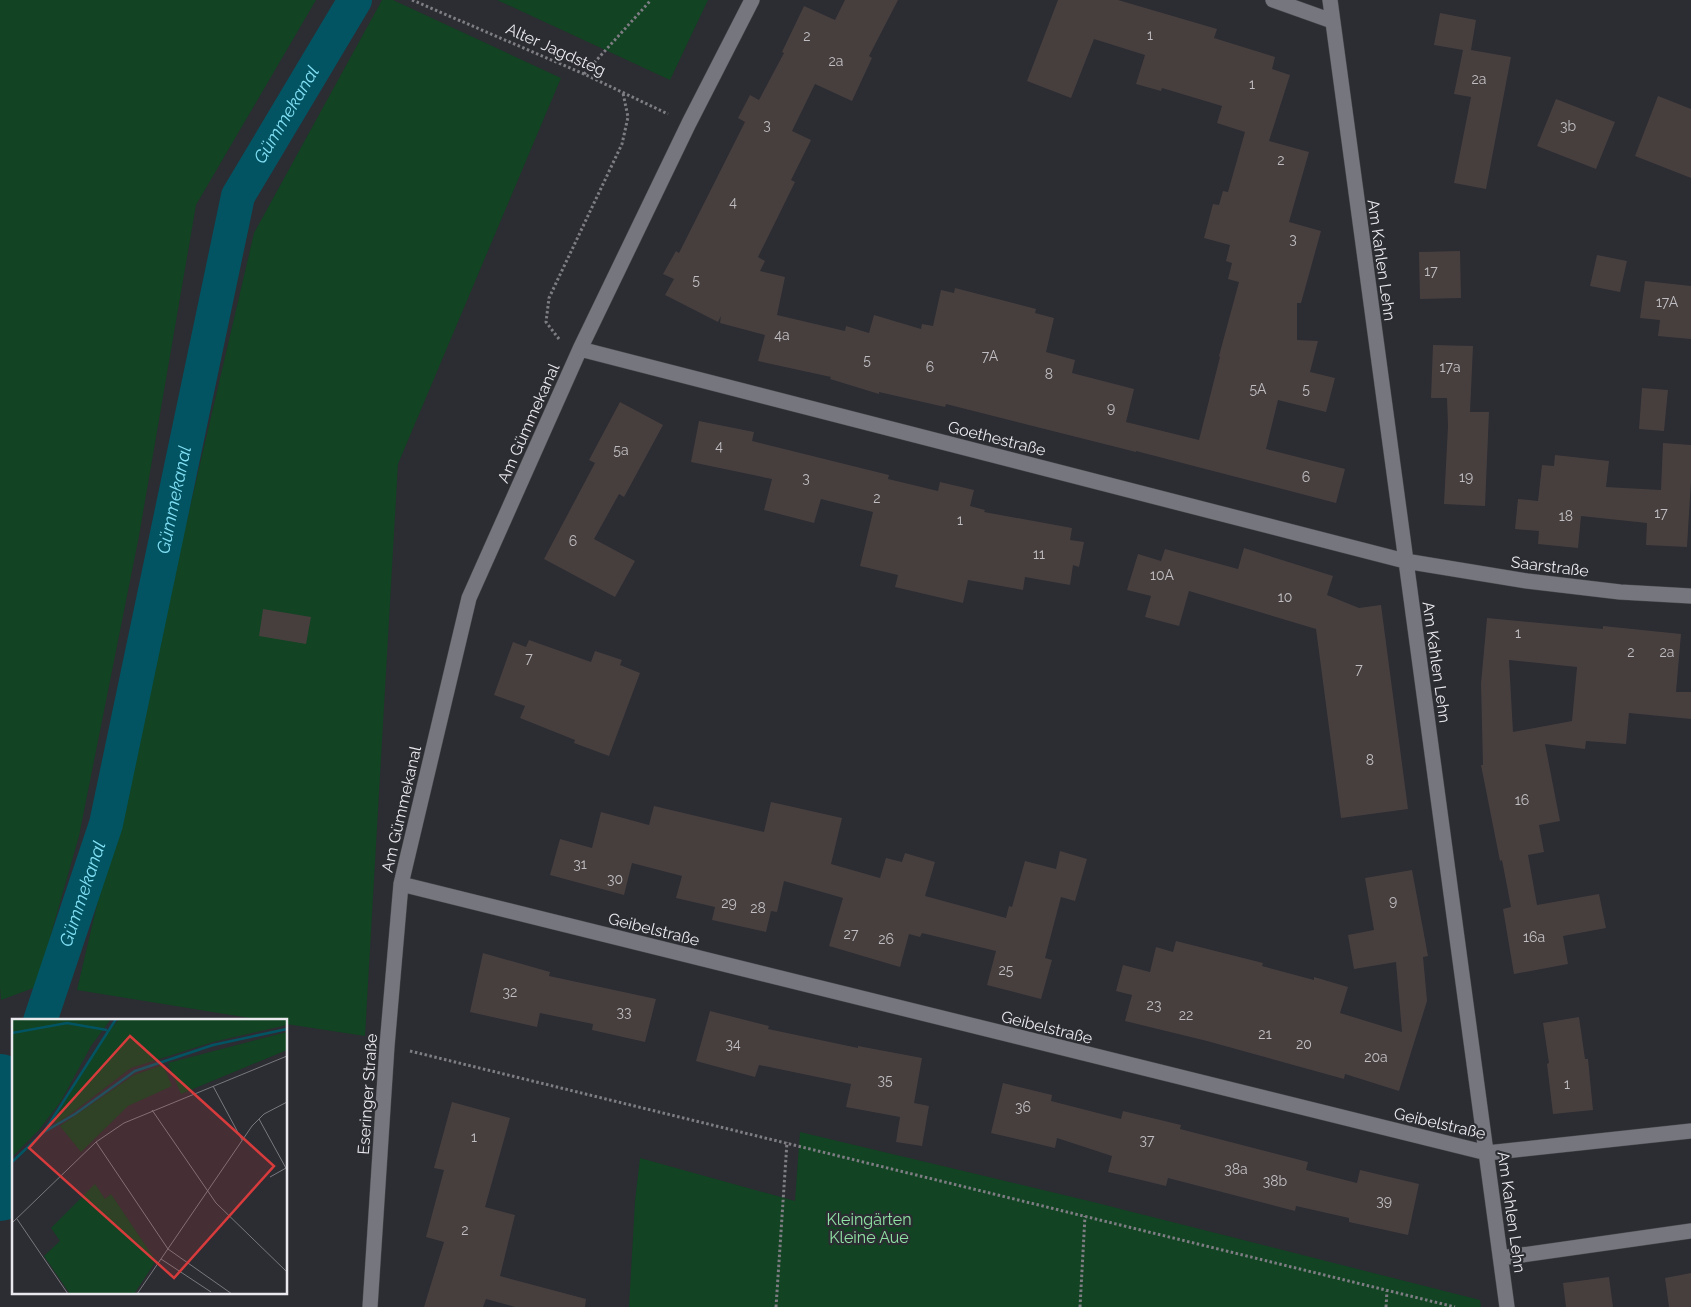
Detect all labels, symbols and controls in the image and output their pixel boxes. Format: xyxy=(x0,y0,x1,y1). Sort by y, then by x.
street label: Alter Jagdsteg xyxy=(503,19,609,80)
house number: 1 xyxy=(1147,27,1153,43)
house number: 2 xyxy=(803,28,811,44)
house number: 2a xyxy=(829,53,843,69)
water label: Gümmekanal xyxy=(249,62,323,167)
house number: 2a xyxy=(1472,71,1486,87)
house number: 1 xyxy=(1249,76,1255,92)
house number: 3 xyxy=(763,117,771,133)
house number: 3b xyxy=(1560,118,1576,134)
house number: 2 xyxy=(1277,152,1285,168)
house number: 4 xyxy=(729,194,737,210)
street label: Am Kahlen Lehn xyxy=(1364,198,1399,322)
house number: 3 xyxy=(1289,231,1297,247)
house number: 17 xyxy=(1424,263,1438,279)
house number: 5 xyxy=(692,272,700,288)
house number: 17A xyxy=(1656,294,1679,310)
house number: 4a xyxy=(774,327,790,343)
house number: 7A xyxy=(982,348,999,364)
house number: 5 xyxy=(863,352,871,368)
house number: 6 xyxy=(926,359,934,375)
house number: 17a xyxy=(1439,359,1461,375)
street label: Am Gümmekanal xyxy=(494,360,564,486)
house number: 8 xyxy=(1045,366,1053,382)
house number: 5A xyxy=(1249,381,1267,397)
house number: 5 xyxy=(1302,381,1310,397)
house number: 9 xyxy=(1107,400,1115,416)
street label: Goethestraße xyxy=(946,417,1048,460)
house number: 4 xyxy=(715,438,723,454)
house number: 5a xyxy=(613,442,629,458)
water label: Gümmekanal xyxy=(152,444,195,556)
house number: 6 xyxy=(1302,469,1310,485)
house number: 19 xyxy=(1459,469,1473,485)
house number: 3 xyxy=(802,470,810,486)
house number: 2 xyxy=(873,490,881,506)
house number: 17 xyxy=(1654,505,1668,521)
house number: 18 xyxy=(1559,508,1573,524)
house number: 1 xyxy=(957,512,963,528)
house number: 6 xyxy=(569,533,577,549)
house number: 11 xyxy=(1033,546,1045,562)
street label: Saarstraße xyxy=(1510,552,1590,581)
house number: 10A xyxy=(1150,567,1174,583)
house number: 10 xyxy=(1278,589,1292,605)
street label: Am Kahlen Lehn xyxy=(1419,600,1454,724)
house number: 1 xyxy=(1515,625,1521,641)
house number: 2 xyxy=(1627,644,1635,660)
house number: 2a xyxy=(1660,644,1674,660)
house number: 7 xyxy=(525,650,533,666)
house number: 7 xyxy=(1355,661,1363,677)
street label: Am Gümmekanal xyxy=(378,744,425,874)
house number: 8 xyxy=(1366,752,1374,768)
house number: 16 xyxy=(1515,792,1529,808)
water label: Gümmekanal xyxy=(55,838,110,949)
house number: 31 xyxy=(573,856,587,872)
house number: 30 xyxy=(607,871,623,887)
house number: 9 xyxy=(1389,893,1397,909)
house number: 29 xyxy=(721,895,737,911)
house number: 28 xyxy=(750,900,766,916)
street label: Geibelstraße xyxy=(606,909,702,950)
house number: 27 xyxy=(844,926,859,942)
house number: 16a xyxy=(1523,929,1545,945)
house number: 26 xyxy=(878,931,894,947)
house number: 25 xyxy=(999,962,1014,978)
house number: 32 xyxy=(503,984,517,1000)
house number: 23 xyxy=(1147,997,1161,1013)
house number: 33 xyxy=(617,1004,631,1020)
street label: Geibelstraße xyxy=(999,1007,1095,1048)
house number: 22 xyxy=(1179,1007,1193,1023)
inset map xyxy=(12,1019,288,1294)
house number: 21 xyxy=(1258,1026,1272,1042)
street label: Eseringer Straße xyxy=(354,1033,381,1155)
house number: 34 xyxy=(725,1036,741,1052)
house number: 20 xyxy=(1296,1036,1312,1052)
house number: 20a xyxy=(1364,1049,1388,1065)
house number: 35 xyxy=(877,1072,893,1088)
house number: 1 xyxy=(1564,1076,1570,1092)
house number: 36 xyxy=(1015,1099,1031,1115)
street label: Geibelstraße xyxy=(1392,1104,1488,1143)
house number: 1 xyxy=(471,1129,477,1145)
house number: 37 xyxy=(1140,1132,1155,1148)
street label: Am Kahlen Lehn xyxy=(1494,1150,1529,1274)
house number: 38a xyxy=(1224,1161,1248,1177)
house number: 38b xyxy=(1263,1173,1288,1189)
house number: 39 xyxy=(1376,1193,1392,1209)
park label: Kleingärten Kleine Aue xyxy=(826,1210,912,1247)
house number: 2 xyxy=(461,1222,469,1238)

